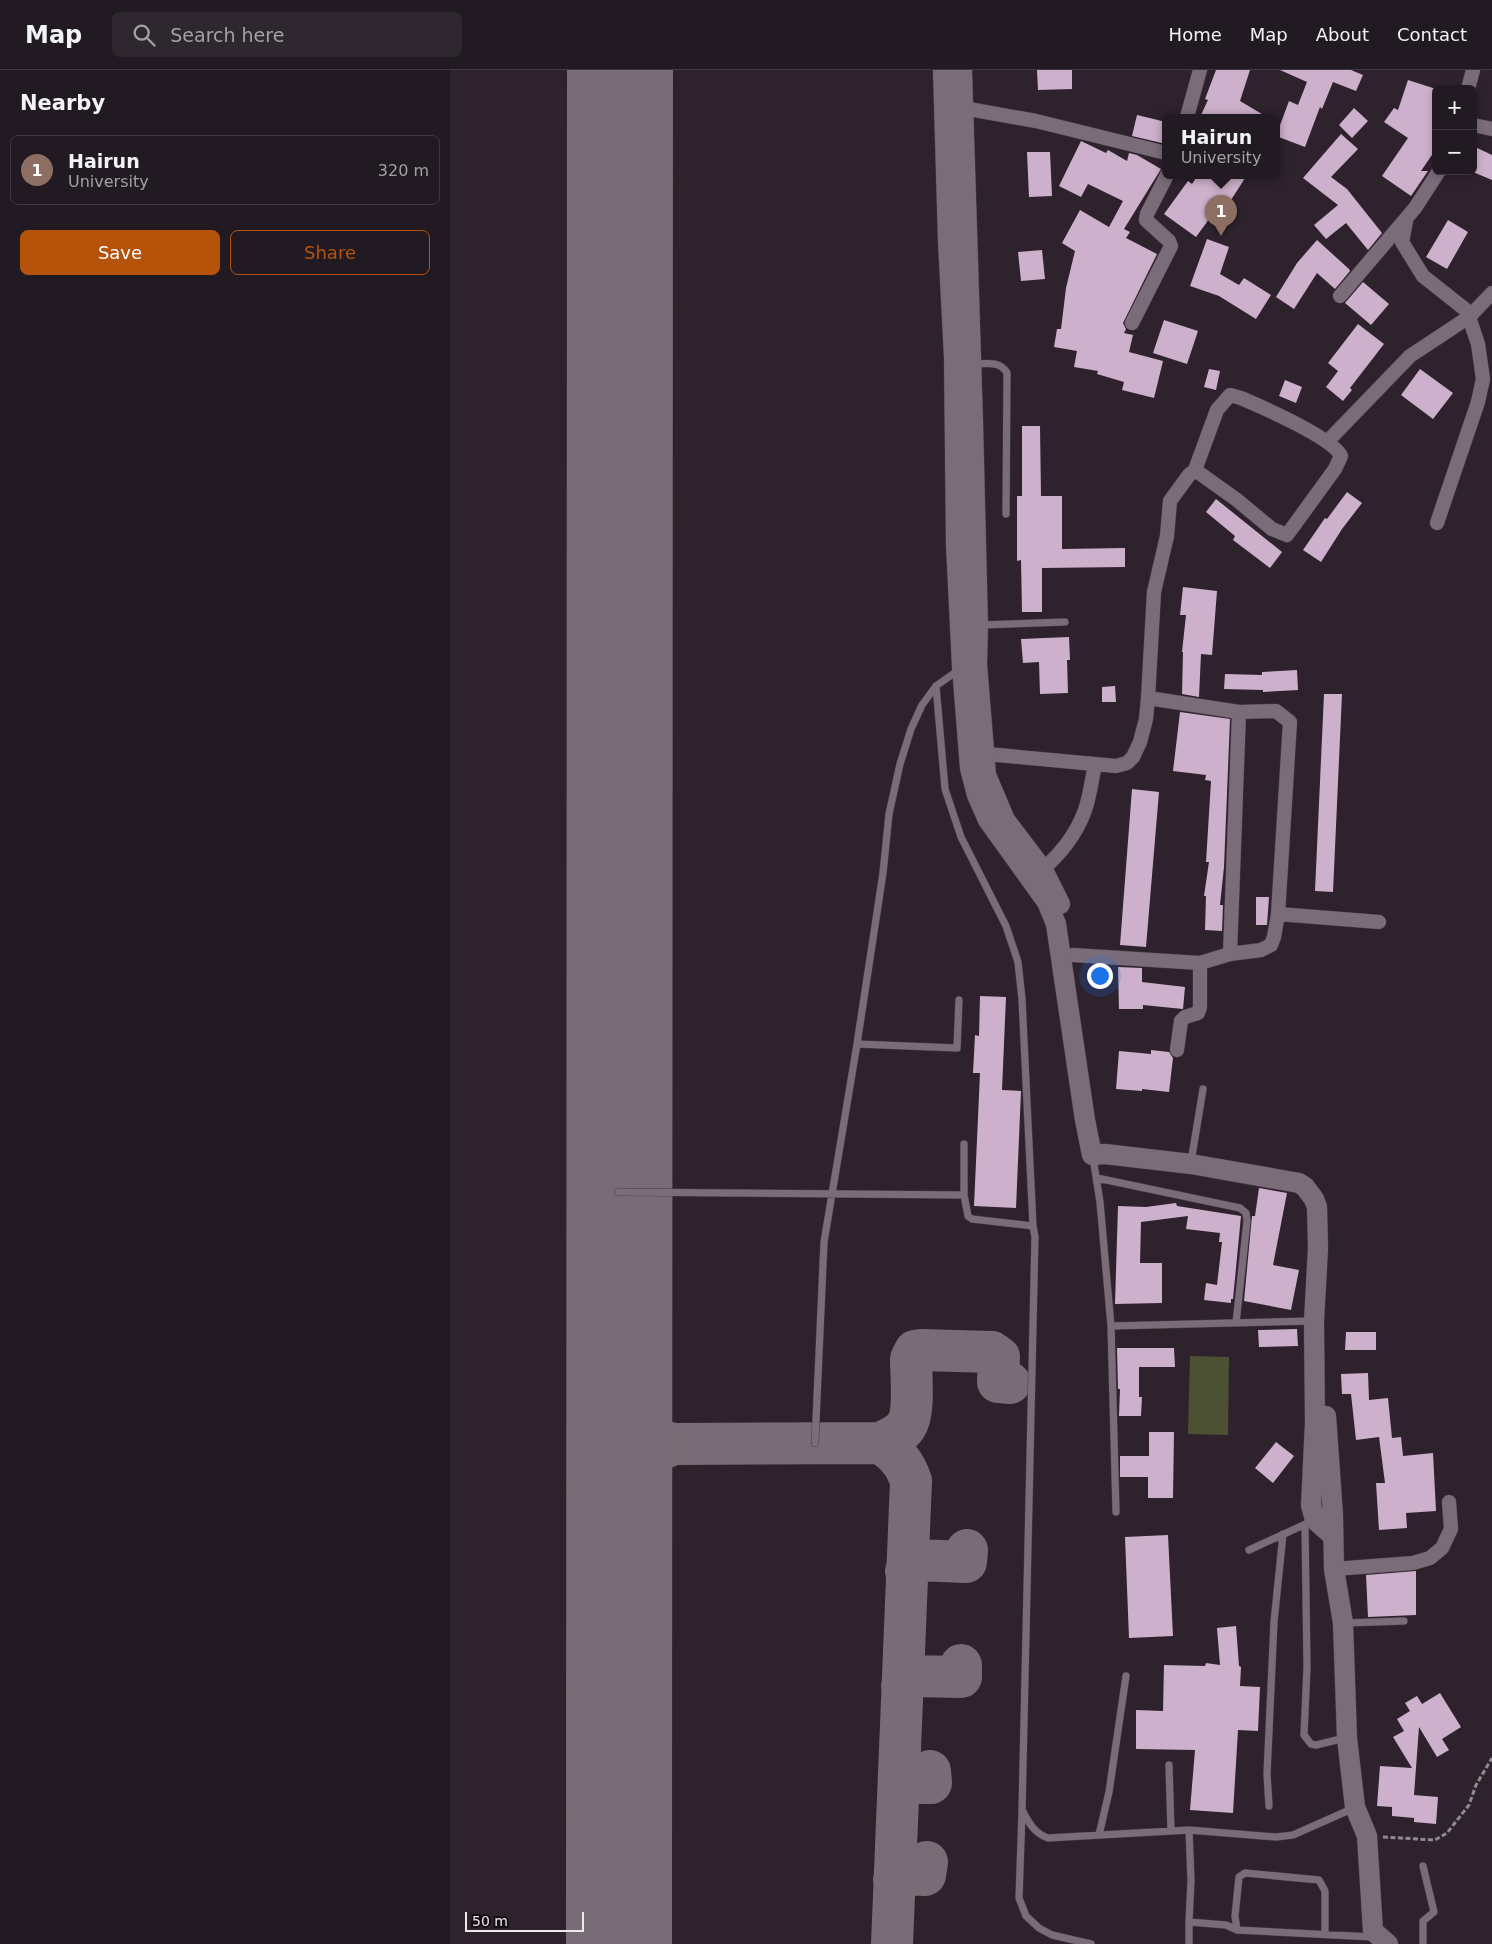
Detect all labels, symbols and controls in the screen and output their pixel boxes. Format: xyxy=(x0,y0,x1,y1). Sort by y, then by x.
search box xyxy=(112,12,462,57)
text: Map xyxy=(25,21,82,49)
icon: search xyxy=(130,21,158,49)
text: Search here xyxy=(170,24,284,46)
text: Home xyxy=(1169,24,1222,45)
text: Map xyxy=(1250,24,1288,45)
text: About xyxy=(1316,24,1369,45)
text: Contact xyxy=(1397,24,1467,45)
map controls xyxy=(1432,85,1477,175)
button: + xyxy=(1432,85,1477,130)
text: Nearby xyxy=(20,91,105,115)
popup xyxy=(1162,114,1280,179)
text: Hairun xyxy=(1181,126,1252,148)
button: − xyxy=(1432,130,1477,175)
text: University xyxy=(1181,148,1261,167)
text: Hairun xyxy=(68,150,140,172)
text: 1 xyxy=(31,161,43,180)
text: 320 m xyxy=(378,161,429,180)
text: University xyxy=(68,172,149,191)
pin: 1 xyxy=(1205,195,1237,236)
button: Save xyxy=(20,230,220,275)
button: Share xyxy=(230,230,430,275)
your location xyxy=(1087,963,1113,989)
scale bar xyxy=(465,1909,584,1932)
text: 50 m xyxy=(472,1913,508,1929)

